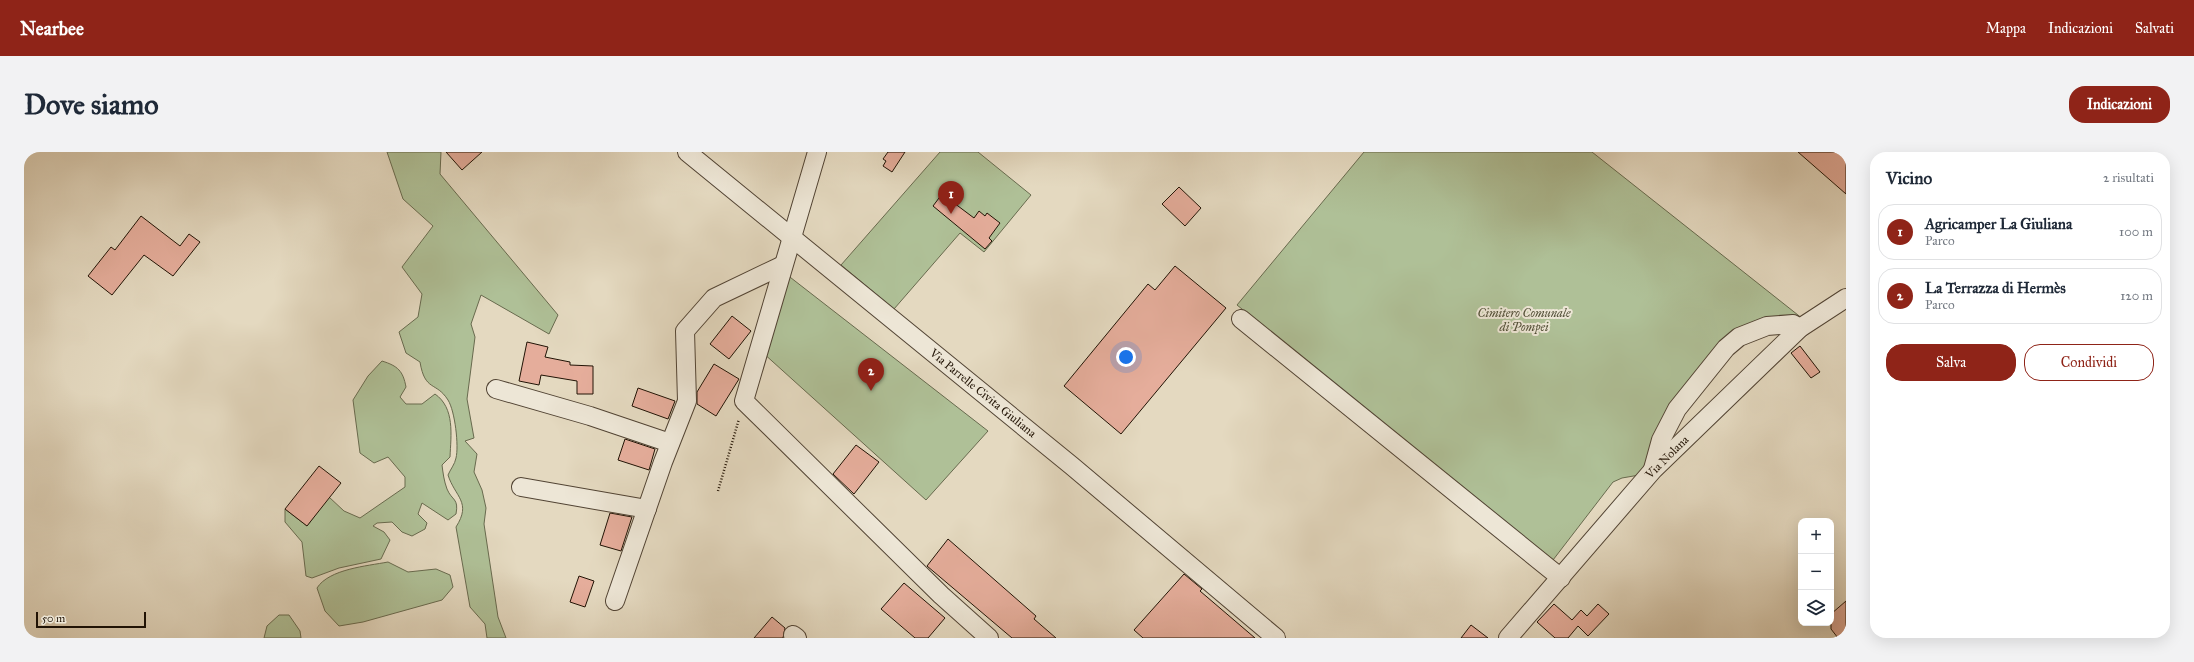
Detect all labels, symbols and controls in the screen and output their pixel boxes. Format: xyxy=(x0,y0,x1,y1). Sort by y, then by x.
text: Nearbee xyxy=(20,17,84,40)
text: Mappa xyxy=(1986,20,2026,37)
text: Indicazioni xyxy=(2048,20,2113,37)
text: Salvati xyxy=(2135,20,2174,37)
button: Indicazioni xyxy=(2069,86,2170,123)
text: Dove siamo xyxy=(24,87,158,122)
text: Vicino xyxy=(1886,168,1932,189)
text: 2 risultati xyxy=(2103,170,2154,186)
pin: 1 xyxy=(938,181,964,214)
text: Agricamper La Giuliana xyxy=(1925,215,2072,233)
text: 1 xyxy=(1897,224,1903,240)
text: 100 m xyxy=(2119,224,2153,240)
text: Parco xyxy=(1925,233,1955,249)
text: La Terrazza di Hermès xyxy=(1925,279,2066,297)
text: 2 xyxy=(1897,288,1903,304)
text: 120 m xyxy=(2120,288,2153,304)
text: Parco xyxy=(1925,297,1955,313)
park label: Cimitero Comunale di Pompei xyxy=(1478,306,1571,335)
button: Salva xyxy=(1886,344,2016,381)
button: Condividi xyxy=(2024,344,2154,381)
street label: Via Parrelle Civita Giuliana xyxy=(926,345,1040,441)
your location xyxy=(1116,347,1136,367)
pin: 2 xyxy=(858,358,884,391)
street label: Via Nolana xyxy=(1642,432,1692,482)
map controls xyxy=(1798,518,1834,626)
button: + xyxy=(1798,518,1834,554)
button: − xyxy=(1798,554,1834,590)
button: layers xyxy=(1798,590,1834,626)
scale bar xyxy=(36,610,146,629)
text: 50 m xyxy=(42,612,65,625)

